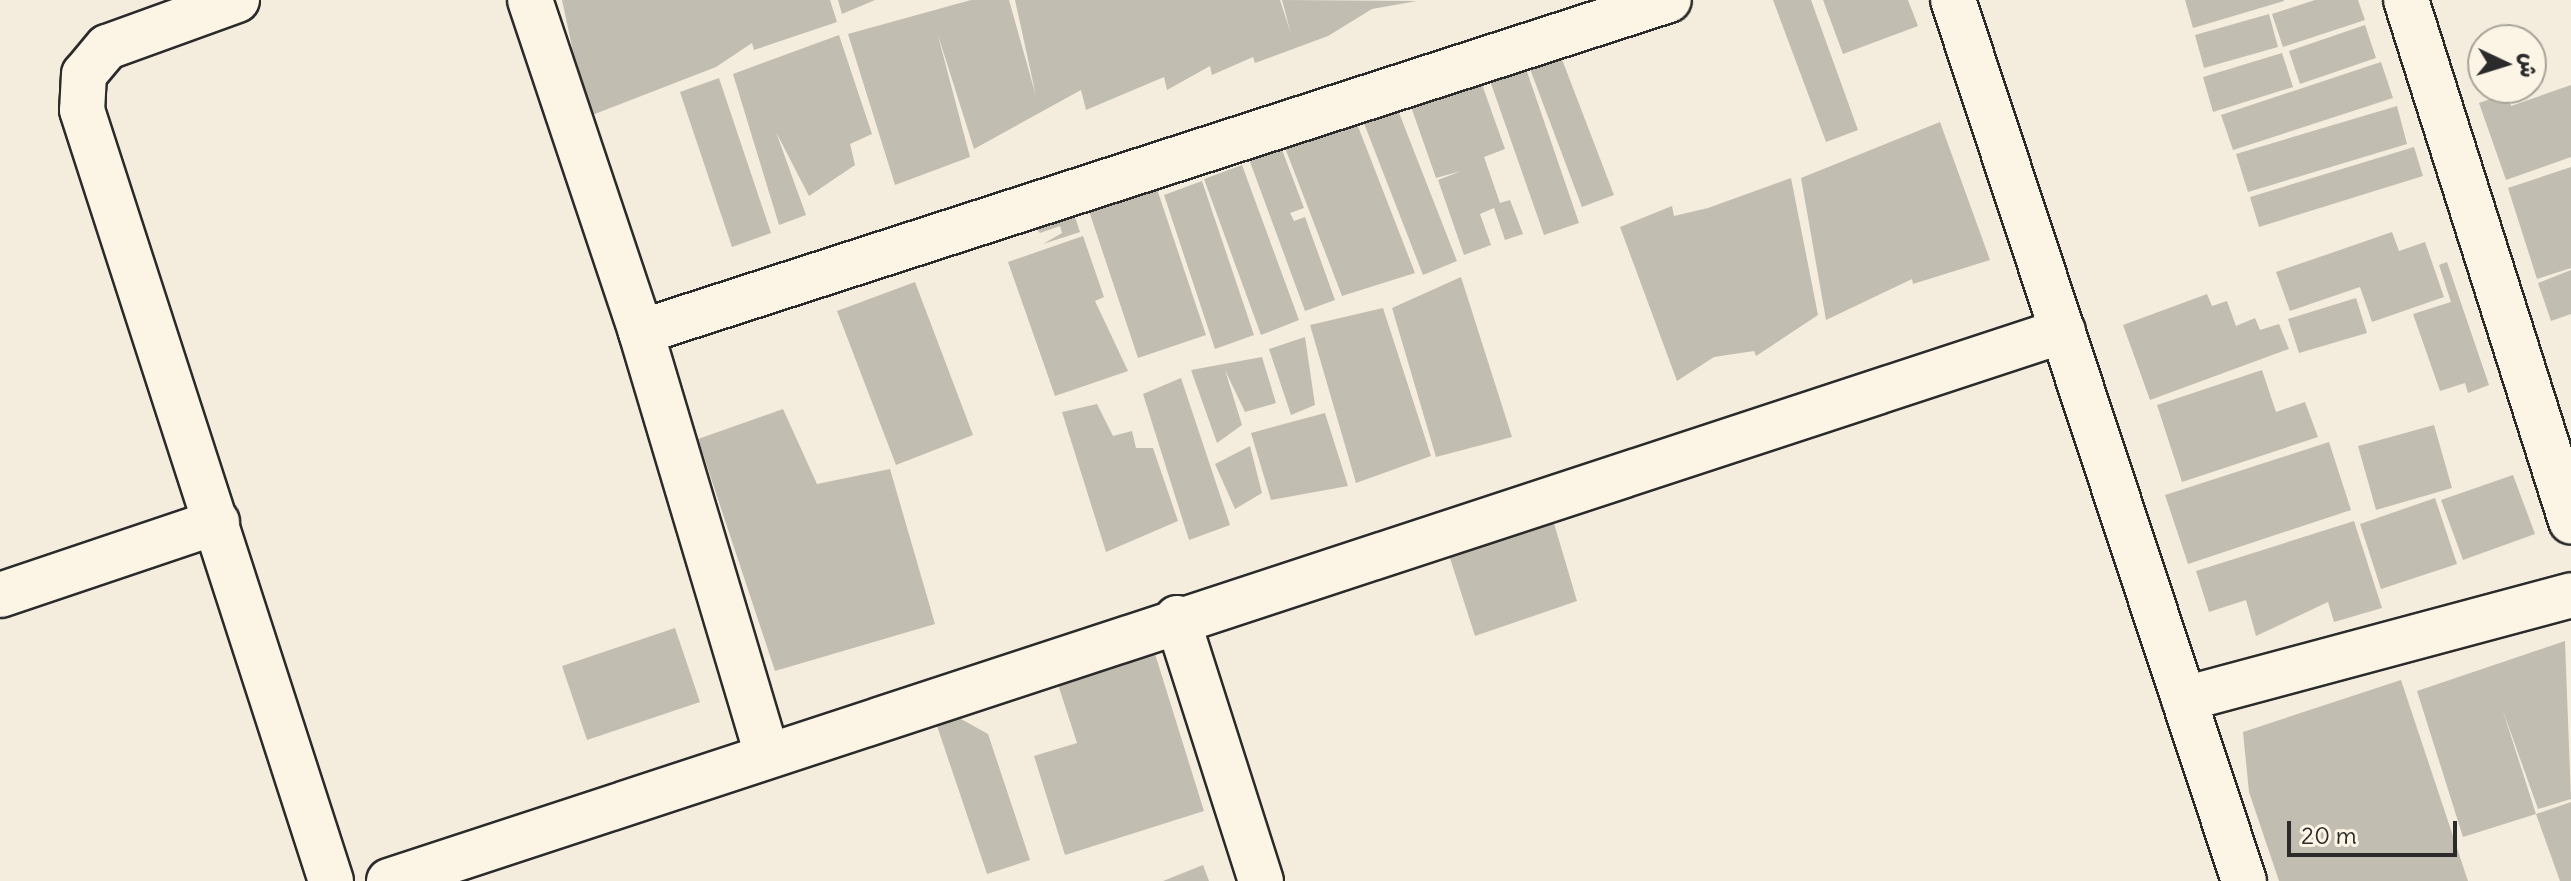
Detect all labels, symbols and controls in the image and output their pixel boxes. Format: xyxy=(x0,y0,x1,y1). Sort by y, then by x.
north arrow xyxy=(2467,24,2547,104)
text: ش xyxy=(2514,52,2544,79)
scale bar xyxy=(2291,805,2461,855)
text: 20 m xyxy=(2301,820,2357,850)

